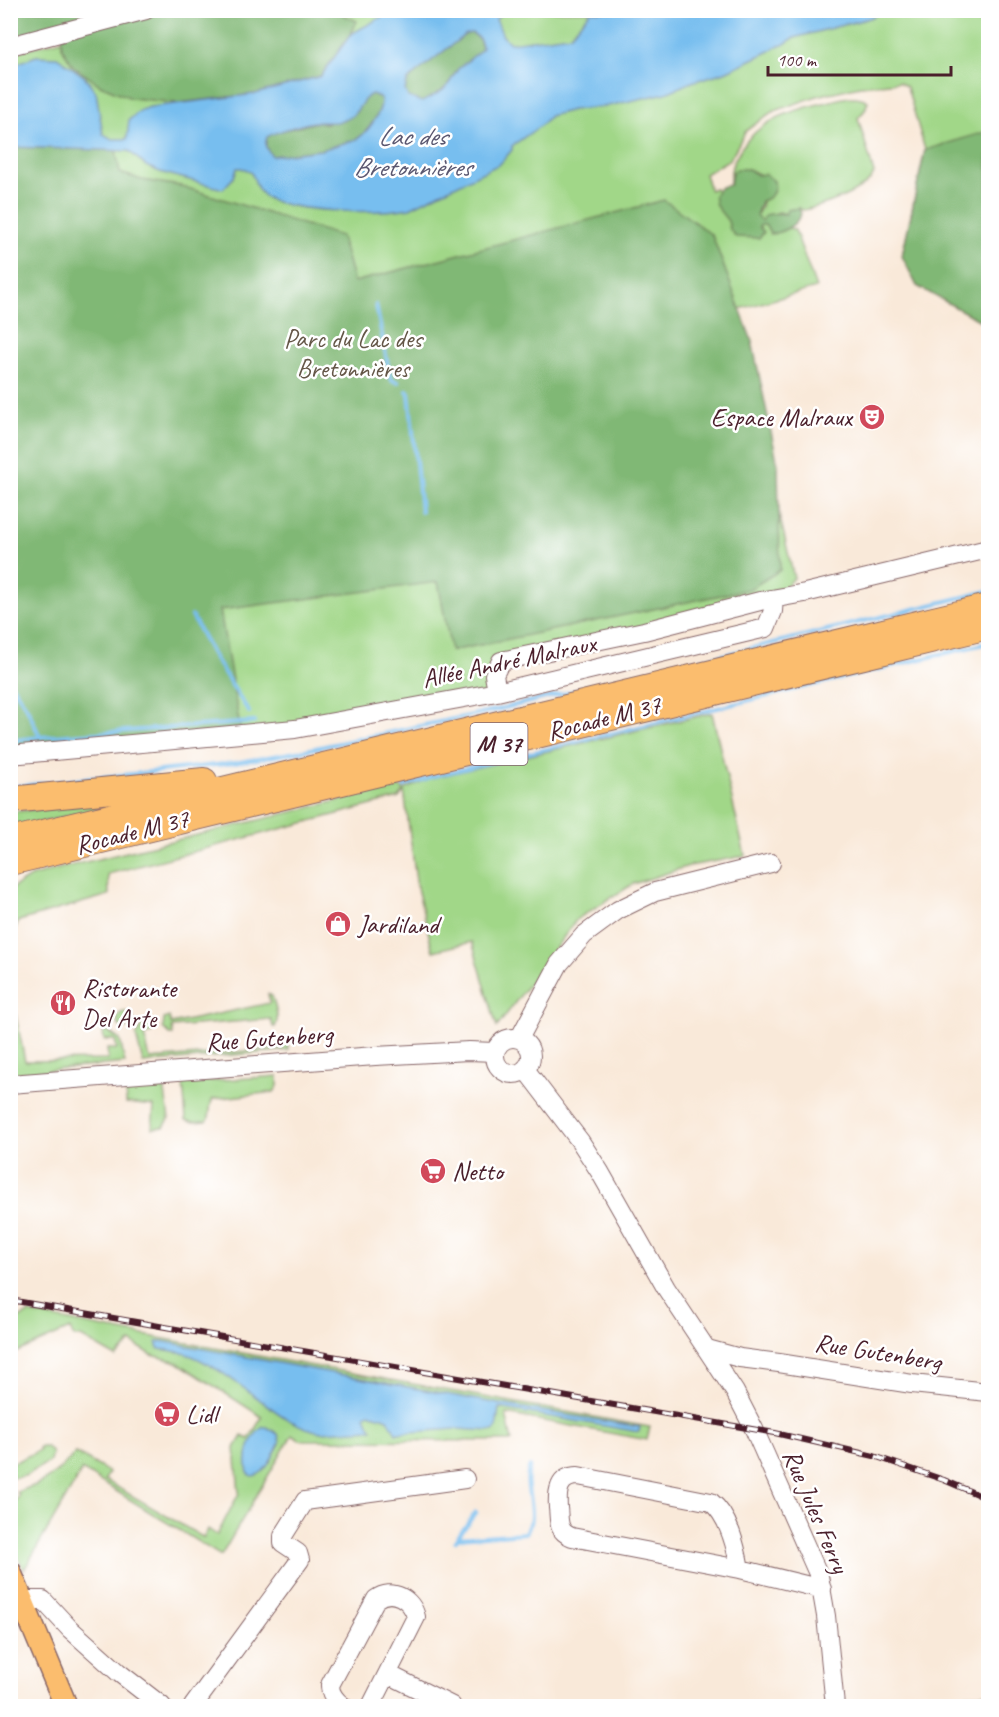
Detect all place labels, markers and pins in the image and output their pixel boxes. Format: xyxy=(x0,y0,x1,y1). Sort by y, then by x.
place label: Espace Malraux xyxy=(711,401,854,434)
theatre icon: Espace Malraux xyxy=(857,402,887,432)
place label: Jardiland xyxy=(356,908,442,941)
shop icon: Jardiland xyxy=(323,909,353,939)
place label: Ristorante Del Arte xyxy=(82,972,179,1035)
restaurant icon: Ristorante Del Arte xyxy=(48,988,78,1018)
place label: Netto xyxy=(452,1155,505,1188)
supermarket icon: Netto xyxy=(418,1156,448,1186)
place label: Lidl xyxy=(186,1398,221,1431)
supermarket icon: Lidl xyxy=(152,1399,182,1429)

